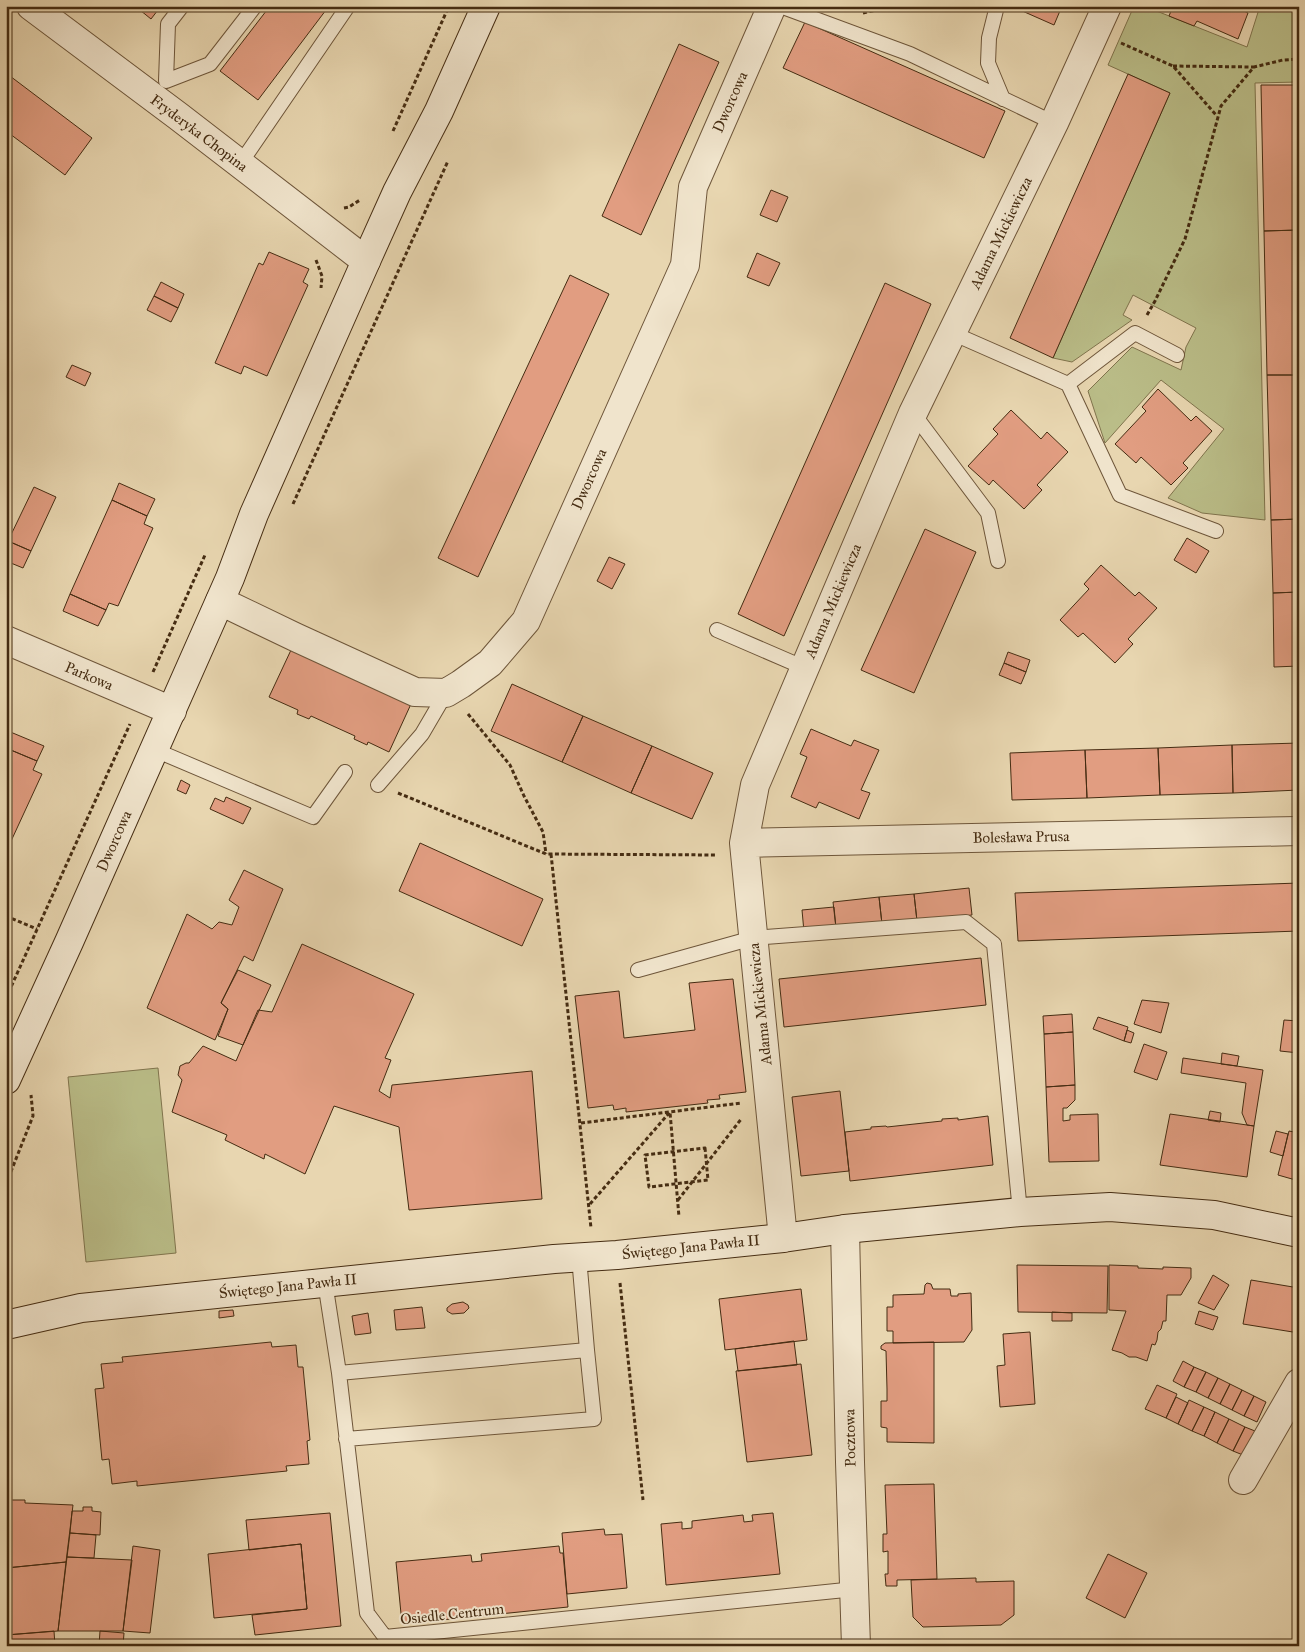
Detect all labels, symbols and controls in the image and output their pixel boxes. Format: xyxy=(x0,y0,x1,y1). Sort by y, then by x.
street label: Dworcowa xyxy=(709,68,752,135)
street label: Fryderyka Chopina xyxy=(147,91,252,176)
street label: Adama Mickiewicza xyxy=(966,173,1036,293)
street label: Dworcowa xyxy=(568,445,611,512)
street label: Adama Mickiewicza xyxy=(800,540,866,662)
street label: Parkowa xyxy=(62,658,116,694)
street label: Dworcowa xyxy=(93,807,136,874)
street label: Bolesława Prusa xyxy=(972,827,1070,847)
street label: Adama Mickiewicza xyxy=(745,941,775,1067)
street label: Świętego Jana Pawła II xyxy=(621,1230,761,1264)
street label: Świętego Jana Pawła II xyxy=(218,1269,358,1303)
street label: Pocztowa xyxy=(840,1408,860,1467)
street label: Osiedle Centrum xyxy=(399,1600,505,1628)

